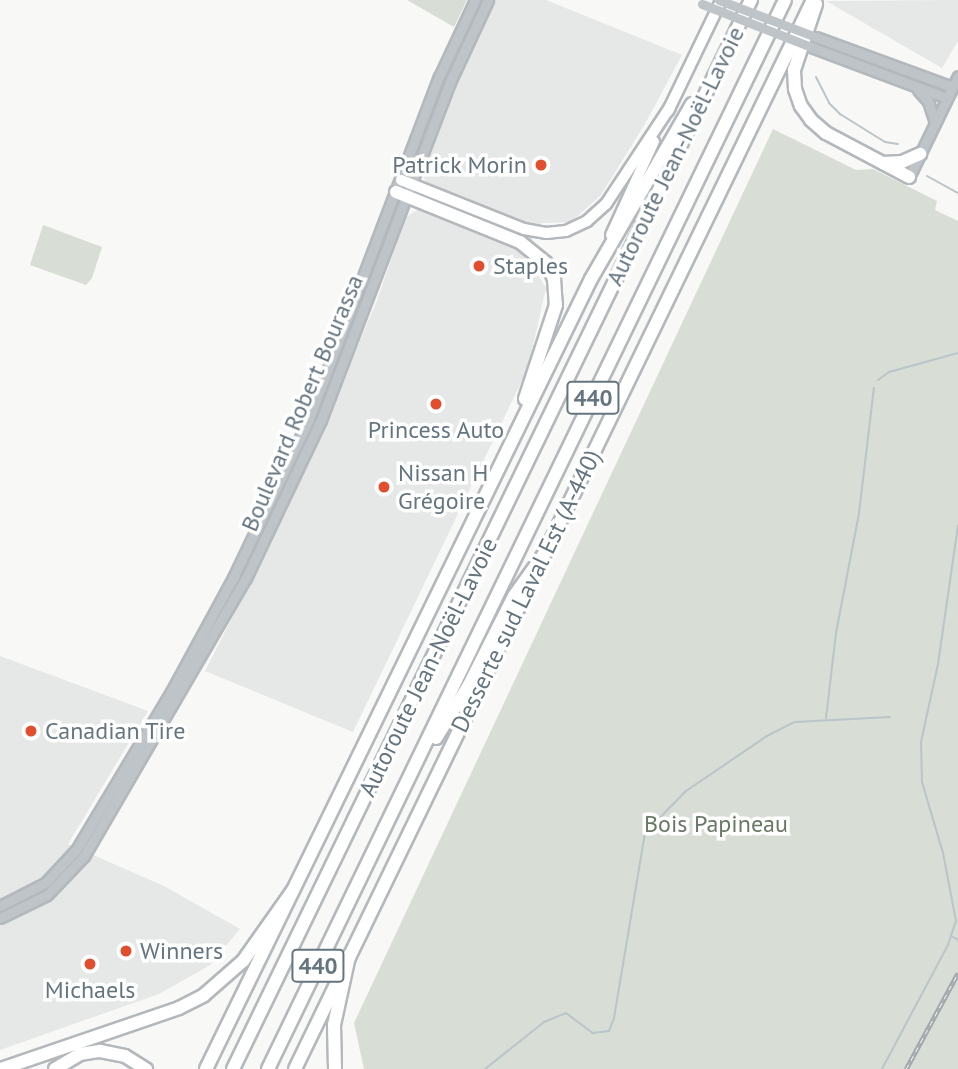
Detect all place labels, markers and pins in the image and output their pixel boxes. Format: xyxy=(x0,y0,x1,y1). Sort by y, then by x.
place label: Patrick Morin xyxy=(391,151,527,179)
marker: Patrick Morin xyxy=(533,157,549,173)
place label: Staples xyxy=(493,252,568,280)
marker: Staples xyxy=(471,258,487,274)
marker: Princess Auto xyxy=(428,396,444,412)
place label: Princess Auto xyxy=(367,416,505,444)
place label: Nissan H Grégoire xyxy=(398,459,488,515)
marker: Nissan H Grégoire xyxy=(376,479,392,495)
place label: Canadian Tire xyxy=(45,717,186,745)
marker: Canadian Tire xyxy=(23,723,39,739)
place label: Winners xyxy=(140,937,223,965)
marker: Winners xyxy=(118,943,134,959)
marker: Michaels xyxy=(82,956,98,972)
place label: Michaels xyxy=(45,976,135,1004)

